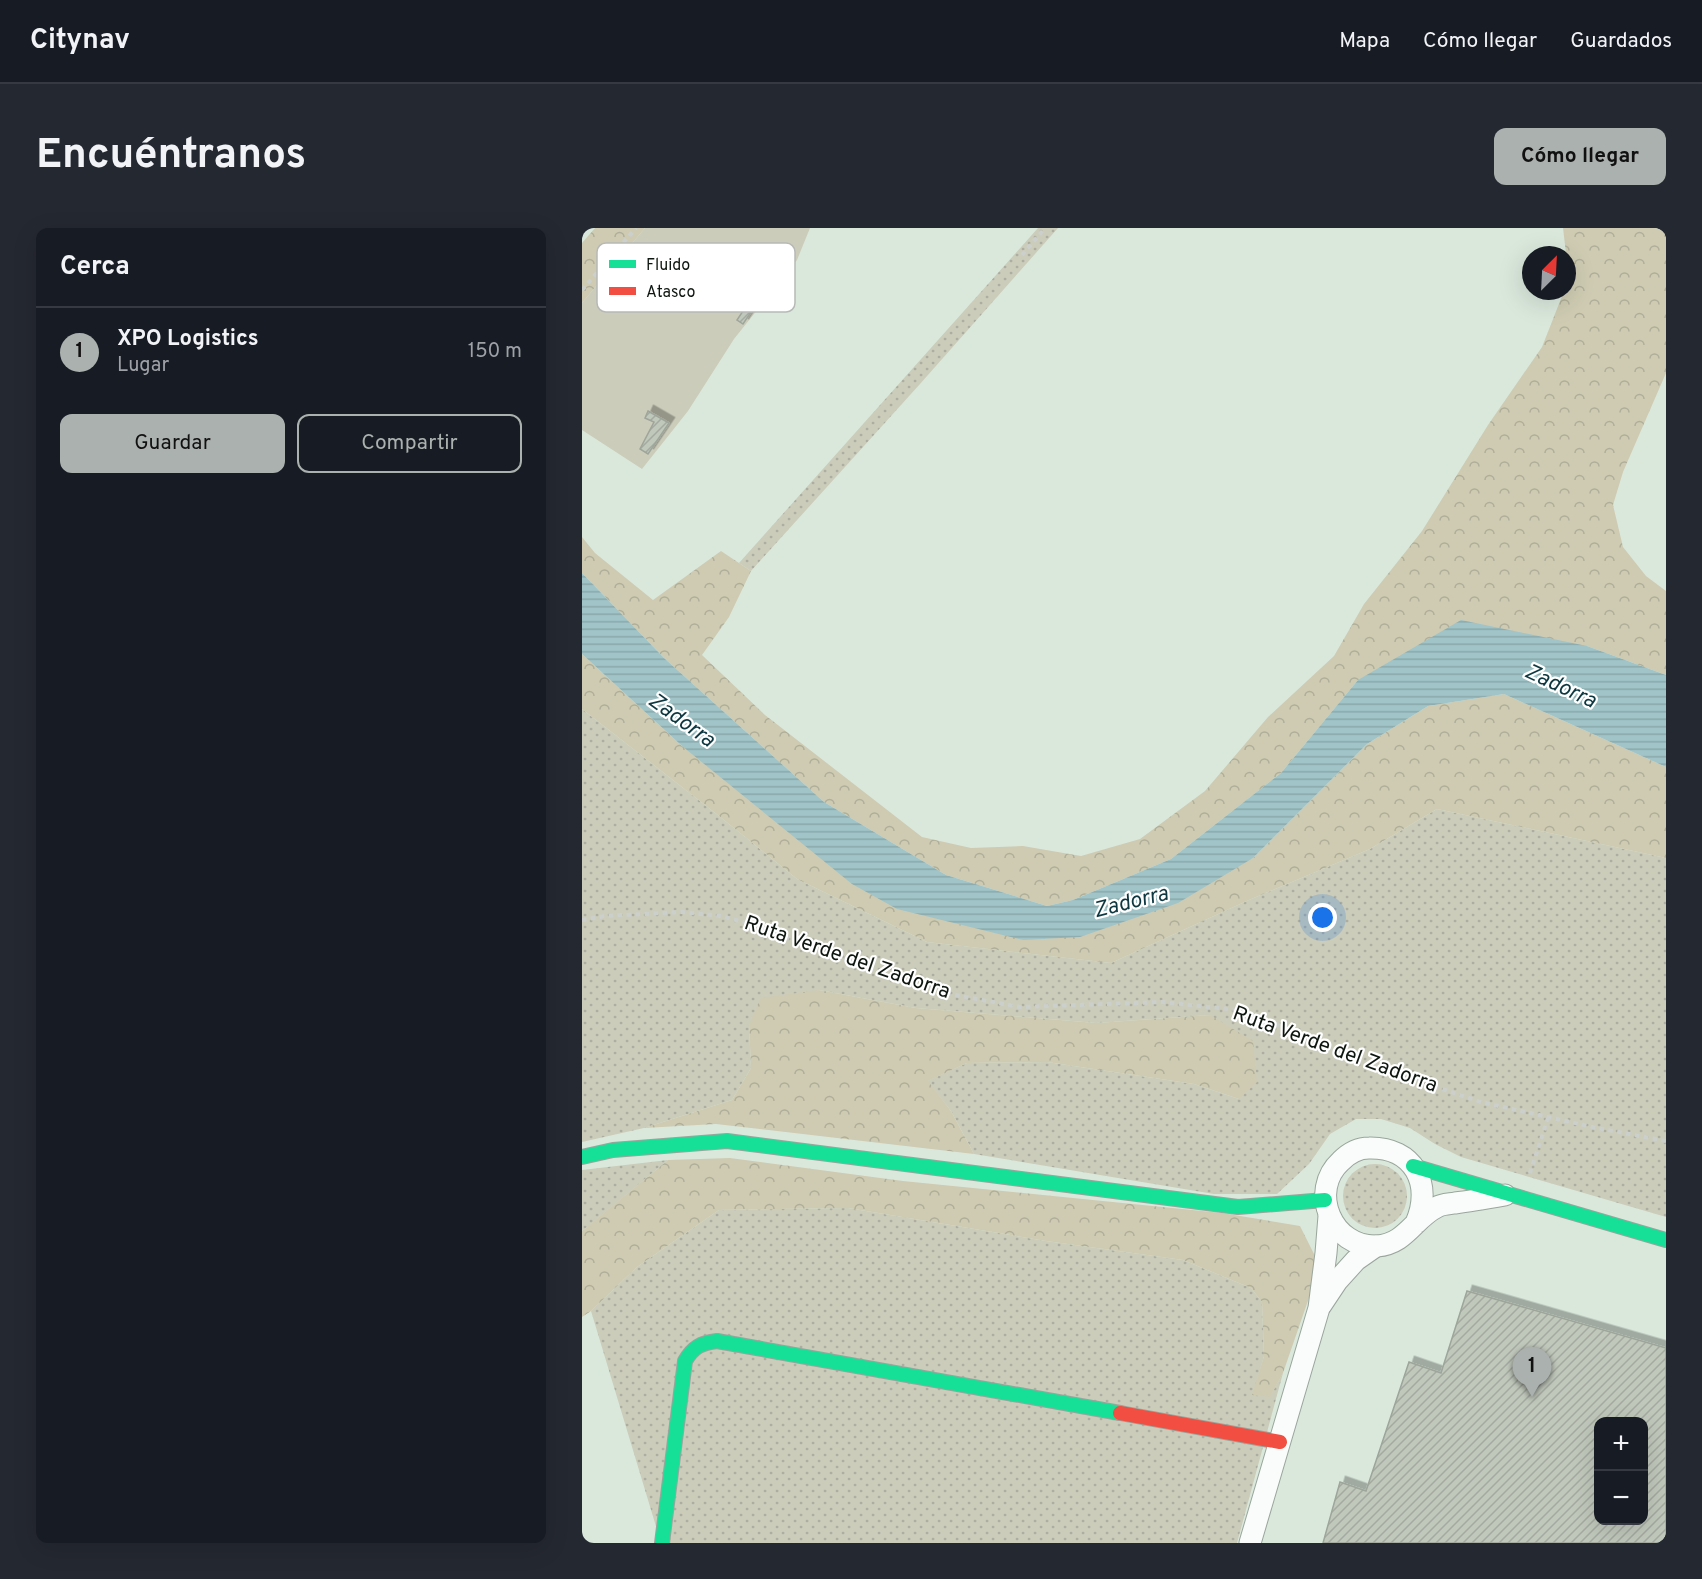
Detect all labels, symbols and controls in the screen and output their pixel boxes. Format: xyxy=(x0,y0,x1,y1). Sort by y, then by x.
text: Citynav xyxy=(30,23,130,59)
text: Mapa xyxy=(1339,28,1390,55)
text: Cómo llegar xyxy=(1423,28,1537,55)
text: Guardados xyxy=(1570,28,1672,55)
button: Cómo llegar xyxy=(1494,128,1666,185)
text: Encuéntranos xyxy=(36,130,306,183)
legend xyxy=(597,243,795,312)
north arrow xyxy=(1522,246,1576,300)
text: Cerca xyxy=(60,251,130,284)
text: Fluido xyxy=(646,256,690,276)
text: Atasco xyxy=(646,283,695,303)
text: XPO Logistics xyxy=(117,326,259,353)
text: 1 xyxy=(76,339,84,365)
text: 150 m xyxy=(468,339,522,365)
text: Lugar xyxy=(117,353,169,379)
button: Guardar xyxy=(60,414,285,473)
button: Compartir xyxy=(297,414,522,473)
water label: Zadorra xyxy=(1520,659,1601,716)
water label: Zadorra xyxy=(642,688,720,755)
water label: Zadorra xyxy=(1091,881,1172,925)
your location xyxy=(1308,903,1337,932)
street label: Ruta Verde del Zadorra xyxy=(740,910,954,1006)
street label: Ruta Verde del Zadorra xyxy=(1229,1000,1441,1100)
pin: 1 xyxy=(1512,1348,1552,1397)
map controls xyxy=(1594,1417,1648,1525)
button: + xyxy=(1594,1417,1648,1471)
button: − xyxy=(1594,1471,1648,1525)

